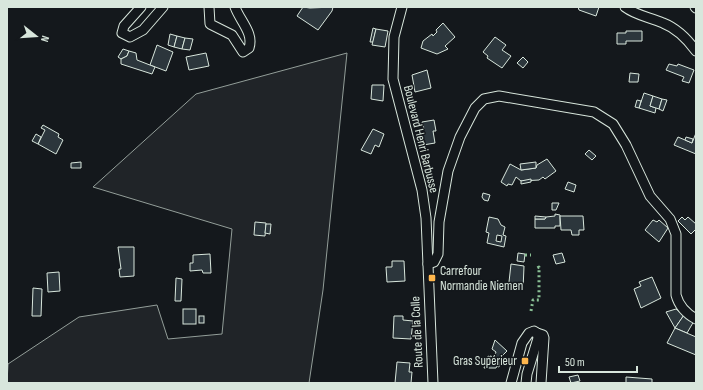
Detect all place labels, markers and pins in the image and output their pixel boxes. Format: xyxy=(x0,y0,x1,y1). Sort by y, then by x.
place label: Carrefour Normandie Niemen xyxy=(440,263,523,294)
marker: Carrefour Normandie Niemen xyxy=(427,273,437,283)
place label: Gras Supérieur xyxy=(453,353,517,369)
marker: Gras Supérieur xyxy=(520,356,530,366)

